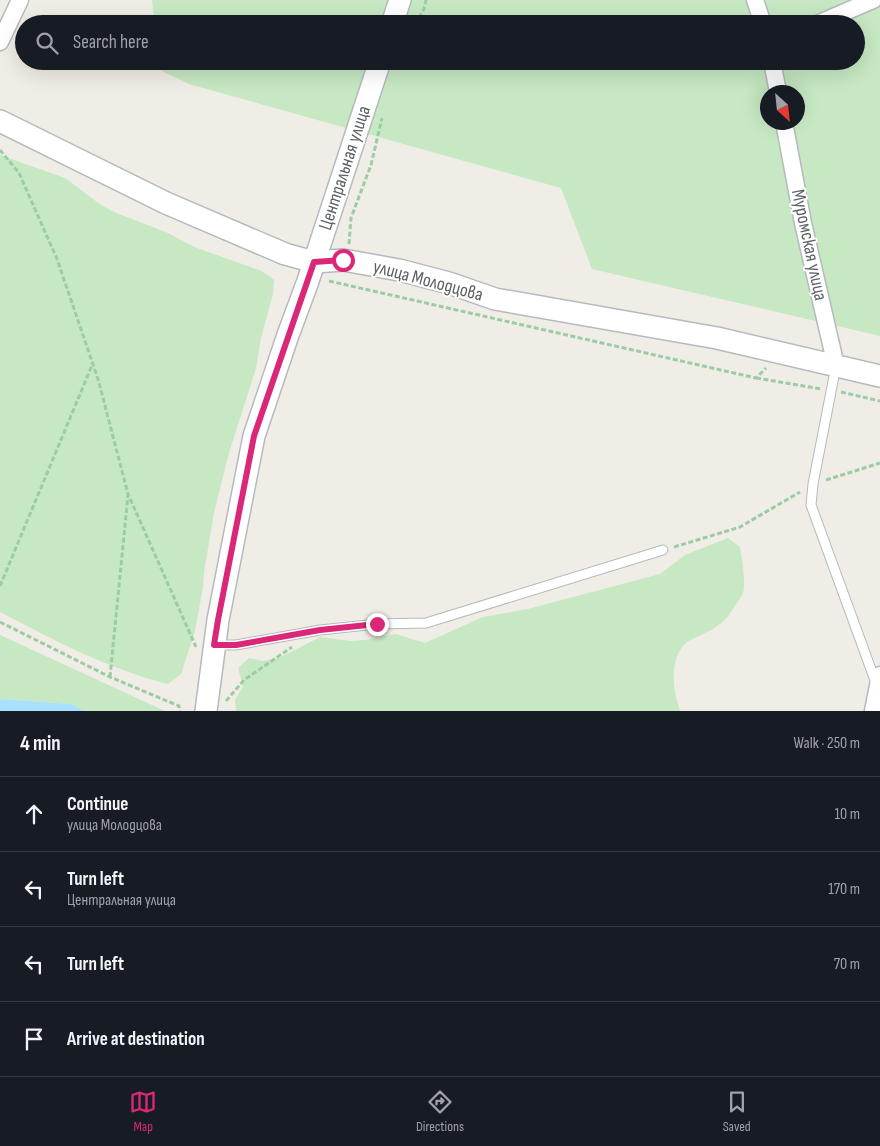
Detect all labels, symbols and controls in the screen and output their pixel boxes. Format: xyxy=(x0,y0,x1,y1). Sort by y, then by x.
search box xyxy=(15,15,865,70)
icon: search xyxy=(33,29,61,57)
text: Search here xyxy=(73,31,149,54)
north arrow xyxy=(760,85,805,130)
street label: Центральная улица xyxy=(314,103,376,233)
street label: Муромская улица xyxy=(786,187,832,303)
route start xyxy=(332,249,355,272)
street label: улица Молодцова xyxy=(371,255,485,307)
route end xyxy=(366,613,389,636)
text: 4 min xyxy=(20,731,61,756)
text: Walk · 250 m xyxy=(794,734,860,753)
text: Continue xyxy=(67,793,128,816)
icon: ahead xyxy=(20,800,48,828)
text: 10 m xyxy=(834,805,860,824)
text: улица Молодцова xyxy=(67,816,162,835)
text: Turn left xyxy=(67,868,124,891)
icon: left xyxy=(20,875,48,903)
text: 170 m xyxy=(828,880,860,899)
text: Центральная улица xyxy=(67,891,176,910)
icon: left xyxy=(20,950,48,978)
text: Turn left xyxy=(67,953,124,976)
text: 70 m xyxy=(834,955,860,974)
icon: arrive xyxy=(20,1025,48,1053)
text: Arrive at destination xyxy=(67,1028,205,1051)
tab: Map xyxy=(129,1088,157,1135)
tab: Directions xyxy=(416,1088,464,1135)
tab: Saved xyxy=(723,1088,751,1135)

